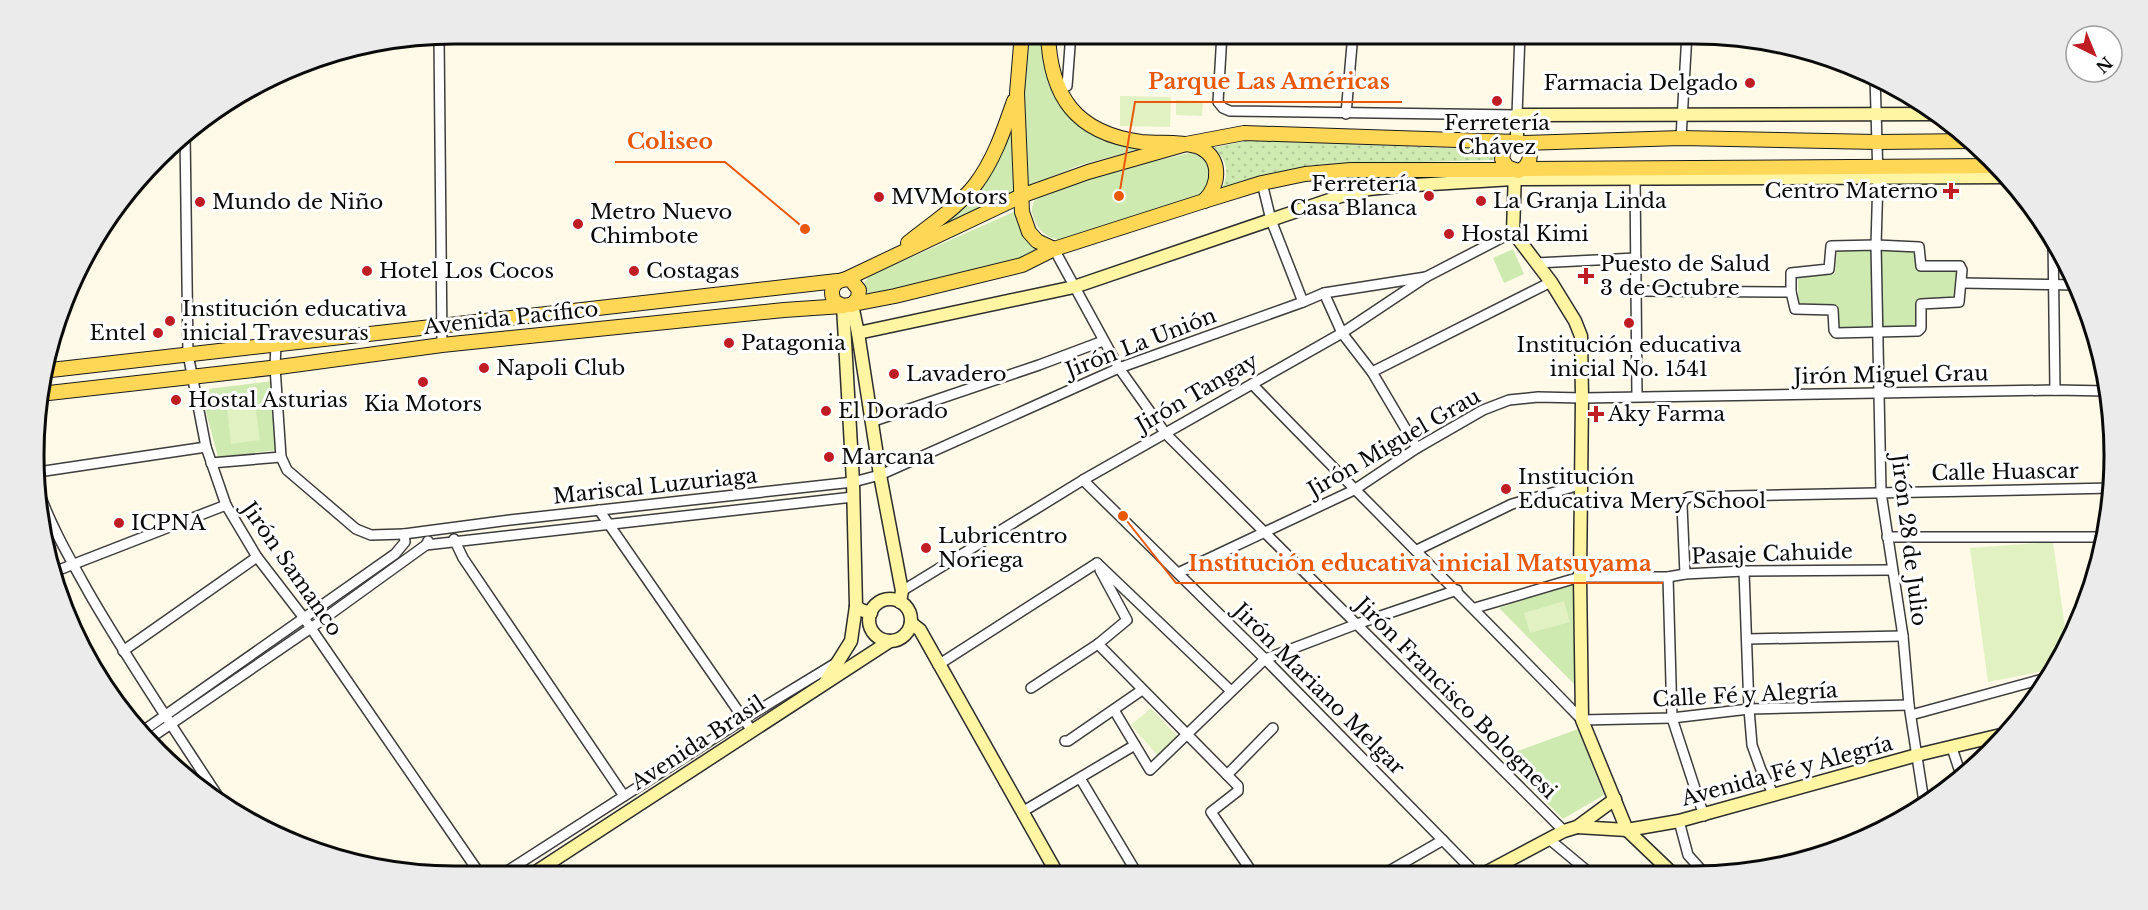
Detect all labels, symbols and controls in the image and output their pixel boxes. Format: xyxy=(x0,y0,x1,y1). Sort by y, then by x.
north arrow xyxy=(2064,24,2124,84)
text: N xyxy=(2092,53,2117,77)
callout: Parque Las Américas xyxy=(1135,62,1402,102)
text: Parque Las Américas xyxy=(1148,68,1390,95)
place label: Farmacia Delgado xyxy=(1543,70,1738,96)
marker: Farmacia Delgado xyxy=(1743,76,1757,90)
marker: Ferretería Chávez xyxy=(1490,94,1504,108)
place label: Ferretería Chávez xyxy=(1444,110,1550,160)
callout: Coliseo xyxy=(615,122,725,162)
text: Coliseo xyxy=(627,128,713,155)
place label: Ferretería Casa Blanca xyxy=(1290,171,1417,221)
place label: Centro Materno xyxy=(1764,178,1938,204)
marker: Centro Materno xyxy=(1942,182,1960,200)
place label: MVMotors xyxy=(891,184,1008,210)
place label: La Granja Linda xyxy=(1493,188,1667,214)
place label: Mundo de Niño xyxy=(212,189,383,215)
marker: Ferretería Casa Blanca xyxy=(1422,189,1436,203)
marker: MVMotors xyxy=(872,190,886,204)
marker: La Granja Linda xyxy=(1474,194,1488,208)
marker: Mundo de Niño xyxy=(193,195,207,209)
place label: Metro Nuevo Chimbote xyxy=(590,199,732,249)
marker: Metro Nuevo Chimbote xyxy=(571,217,585,231)
place label: Hostal Kimi xyxy=(1461,221,1589,247)
marker: Hostal Kimi xyxy=(1442,227,1456,241)
place label: Puesto de Salud 3 de Octubre xyxy=(1600,251,1770,301)
place label: Hotel Los Cocos xyxy=(379,258,554,284)
place label: Costagas xyxy=(646,258,739,284)
marker: Hotel Los Cocos xyxy=(360,264,374,278)
marker: Costagas xyxy=(627,264,641,278)
marker: Puesto de Salud 3 de Octubre xyxy=(1577,267,1595,285)
place label: Institución educativa inicial Travesuras xyxy=(182,296,407,346)
street label: Avenida Pacífico xyxy=(421,296,600,340)
street label: Jirón La Unión xyxy=(1059,302,1220,385)
marker: Institución educativa inicial Travesuras xyxy=(163,314,177,328)
marker: Institución educativa inicial No. 1541 xyxy=(1622,316,1636,330)
place label: Entel xyxy=(89,320,146,346)
marker: Entel xyxy=(151,326,165,340)
place label: Patagonia xyxy=(741,330,846,356)
place label: Institución educativa inicial No. 1541 xyxy=(1517,332,1742,382)
marker: Patagonia xyxy=(722,336,736,350)
street label: Jirón Tangay xyxy=(1129,347,1263,440)
place label: Napoli Club xyxy=(496,355,625,381)
street label: Jirón Miguel Grau xyxy=(1790,360,1989,390)
marker: Napoli Club xyxy=(477,361,491,375)
place label: Lavadero xyxy=(906,361,1006,387)
marker: Lavadero xyxy=(887,367,901,381)
marker: Kia Motors xyxy=(416,375,430,389)
street label: Jirón Miguel Grau xyxy=(1301,383,1485,504)
place label: Hostal Asturias xyxy=(188,387,348,413)
place label: Kia Motors xyxy=(364,391,482,417)
marker: Hostal Asturias xyxy=(169,393,183,407)
place label: El Dorado xyxy=(838,398,948,424)
place label: Aky Farma xyxy=(1607,401,1725,427)
marker: El Dorado xyxy=(819,404,833,418)
marker: Aky Farma xyxy=(1589,407,1603,421)
place label: Marcana xyxy=(841,444,935,470)
marker: Marcana xyxy=(822,450,836,464)
street label: Jirón 28 de Julio xyxy=(1885,450,1932,627)
street label: Calle Huascar xyxy=(1931,458,2079,486)
street label: Mariscal Luzuriaga xyxy=(552,462,759,510)
place label: Institución Educativa Mery School xyxy=(1518,464,1766,514)
marker: Institución Educativa Mery School xyxy=(1499,482,1513,496)
street label: Jirón Samanco xyxy=(234,494,348,641)
place label: ICPNA xyxy=(131,510,206,536)
marker: ICPNA xyxy=(112,516,126,530)
place label: Lubricentro Noriega xyxy=(938,523,1067,573)
street label: Pasaje Cahuide xyxy=(1691,538,1853,570)
marker: Lubricentro Noriega xyxy=(919,541,933,555)
callout: Institución educativa inicial Matsuyama xyxy=(1176,543,1663,583)
text: Institución educativa inicial Matsuyama xyxy=(1188,550,1652,577)
street label: Jirón Francisco Bolognesi xyxy=(1348,590,1562,804)
street label: Jirón Mariano Melgar xyxy=(1226,596,1410,780)
street label: Calle Fé y Alegría xyxy=(1652,677,1839,713)
street label: Avenida Brasil xyxy=(626,690,770,796)
street label: Avenida Fé y Alegría xyxy=(1678,730,1896,812)

